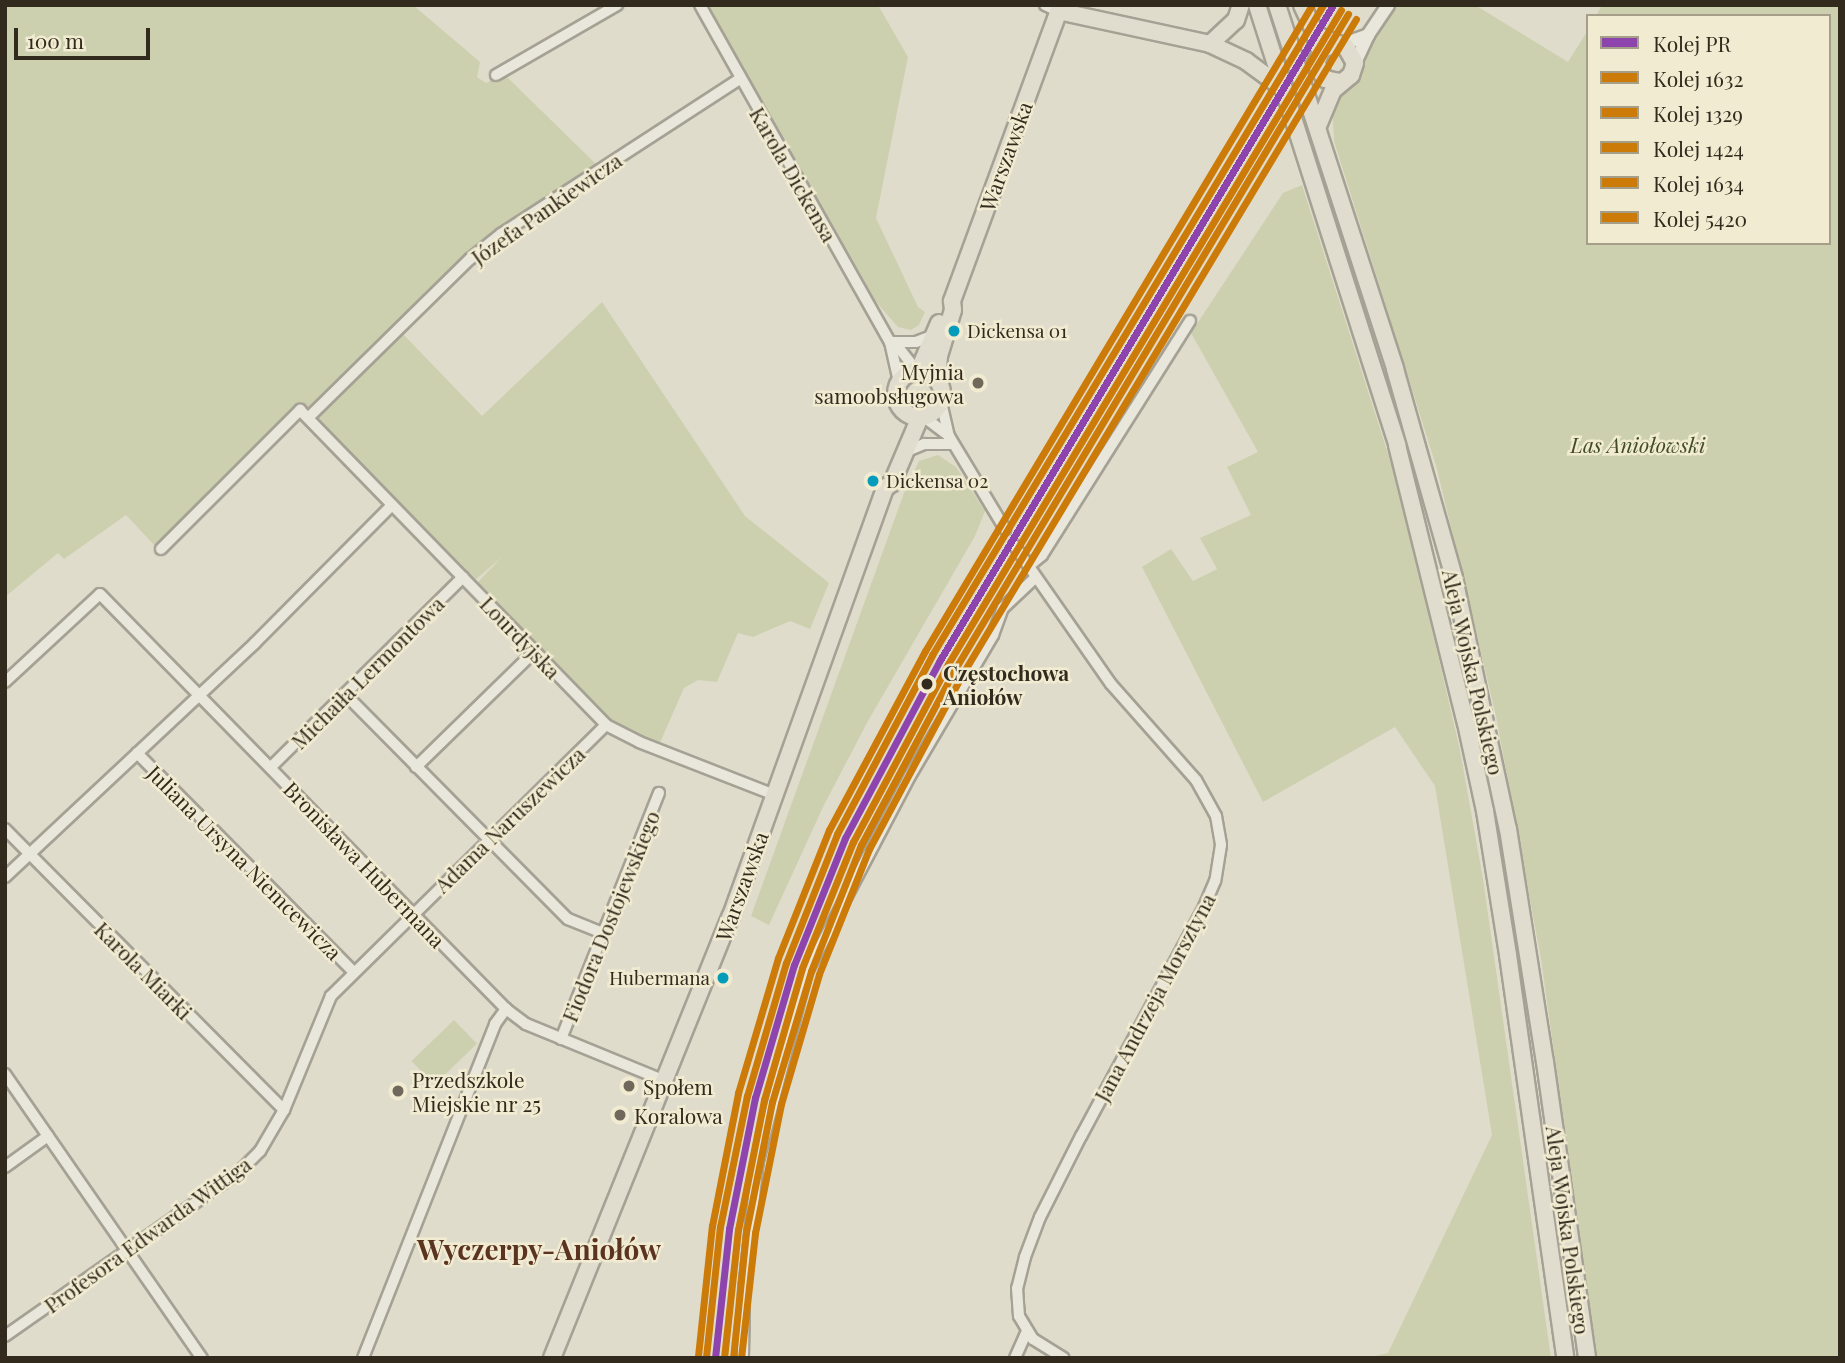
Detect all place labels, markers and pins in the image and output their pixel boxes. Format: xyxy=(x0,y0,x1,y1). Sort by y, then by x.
place label: Dickensa 01 xyxy=(967,320,1068,342)
marker: Dickensa 01 xyxy=(947,324,961,338)
place label: Myjnia samoobsługowa xyxy=(814,358,964,408)
marker: Myjnia samoobsługowa xyxy=(970,375,986,391)
place label: Dickensa 02 xyxy=(886,470,989,492)
marker: Dickensa 02 xyxy=(866,474,880,488)
place label: Częstochowa Aniołów xyxy=(943,659,1069,709)
marker: Częstochowa Aniołów xyxy=(917,674,937,694)
place label: Hubermana xyxy=(609,967,710,989)
marker: Hubermana xyxy=(716,971,730,985)
place label: Przedszkole Miejskie nr 25 xyxy=(412,1066,542,1116)
place label: Społem xyxy=(643,1073,713,1099)
marker: Społem xyxy=(621,1078,637,1094)
marker: Przedszkole Miejskie nr 25 xyxy=(390,1083,406,1099)
place label: Koralowa xyxy=(634,1102,723,1128)
marker: Koralowa xyxy=(612,1107,628,1123)

